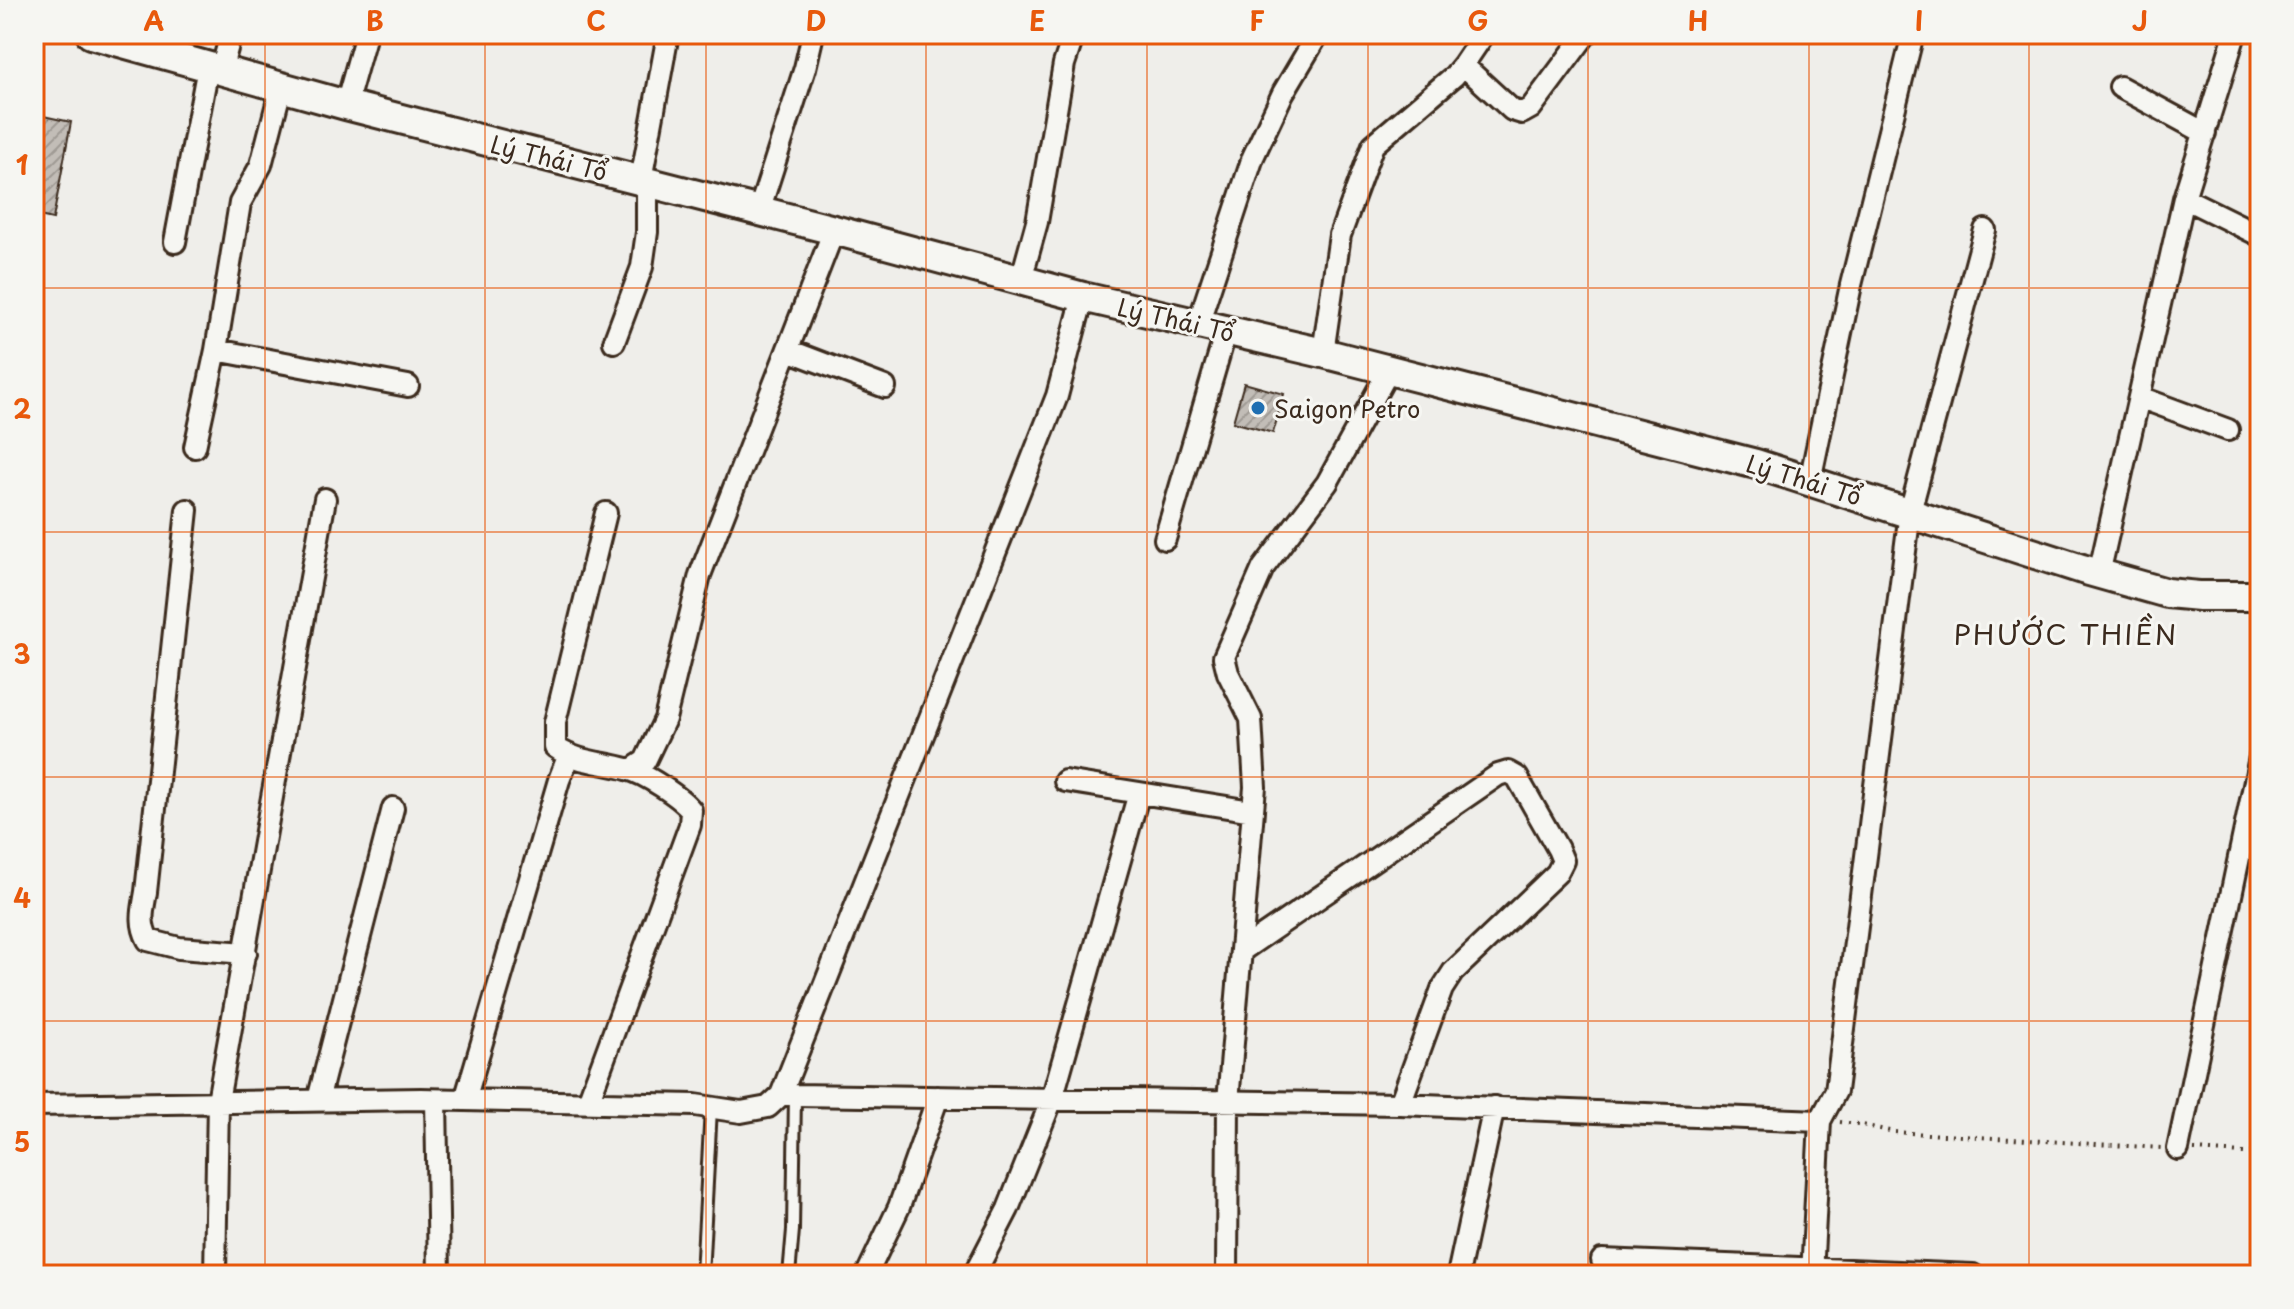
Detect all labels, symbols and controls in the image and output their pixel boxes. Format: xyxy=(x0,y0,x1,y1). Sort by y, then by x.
text: A xyxy=(144,1,164,40)
text: B xyxy=(366,1,384,40)
text: C xyxy=(586,1,606,40)
text: D xyxy=(806,1,826,40)
text: E xyxy=(1029,1,1045,40)
text: F xyxy=(1249,1,1265,40)
text: G xyxy=(1467,1,1489,40)
text: H xyxy=(1688,1,1708,40)
text: I xyxy=(1915,1,1923,40)
text: J xyxy=(2132,1,2148,40)
street label: Lý Thái Tổ xyxy=(487,125,611,189)
text: 1 xyxy=(16,145,28,184)
street label: Lý Thái Tổ xyxy=(1114,288,1238,350)
text: 2 xyxy=(13,389,31,428)
place label: Saigon Petro xyxy=(1274,390,1420,426)
marker: Saigon Petro xyxy=(1249,399,1267,417)
street label: Lý Thái Tổ xyxy=(1742,444,1866,514)
district label: PHƯỚC THIỀN xyxy=(1954,612,2178,655)
text: 3 xyxy=(13,634,31,673)
text: 4 xyxy=(13,878,31,917)
text: 5 xyxy=(14,1122,30,1161)

